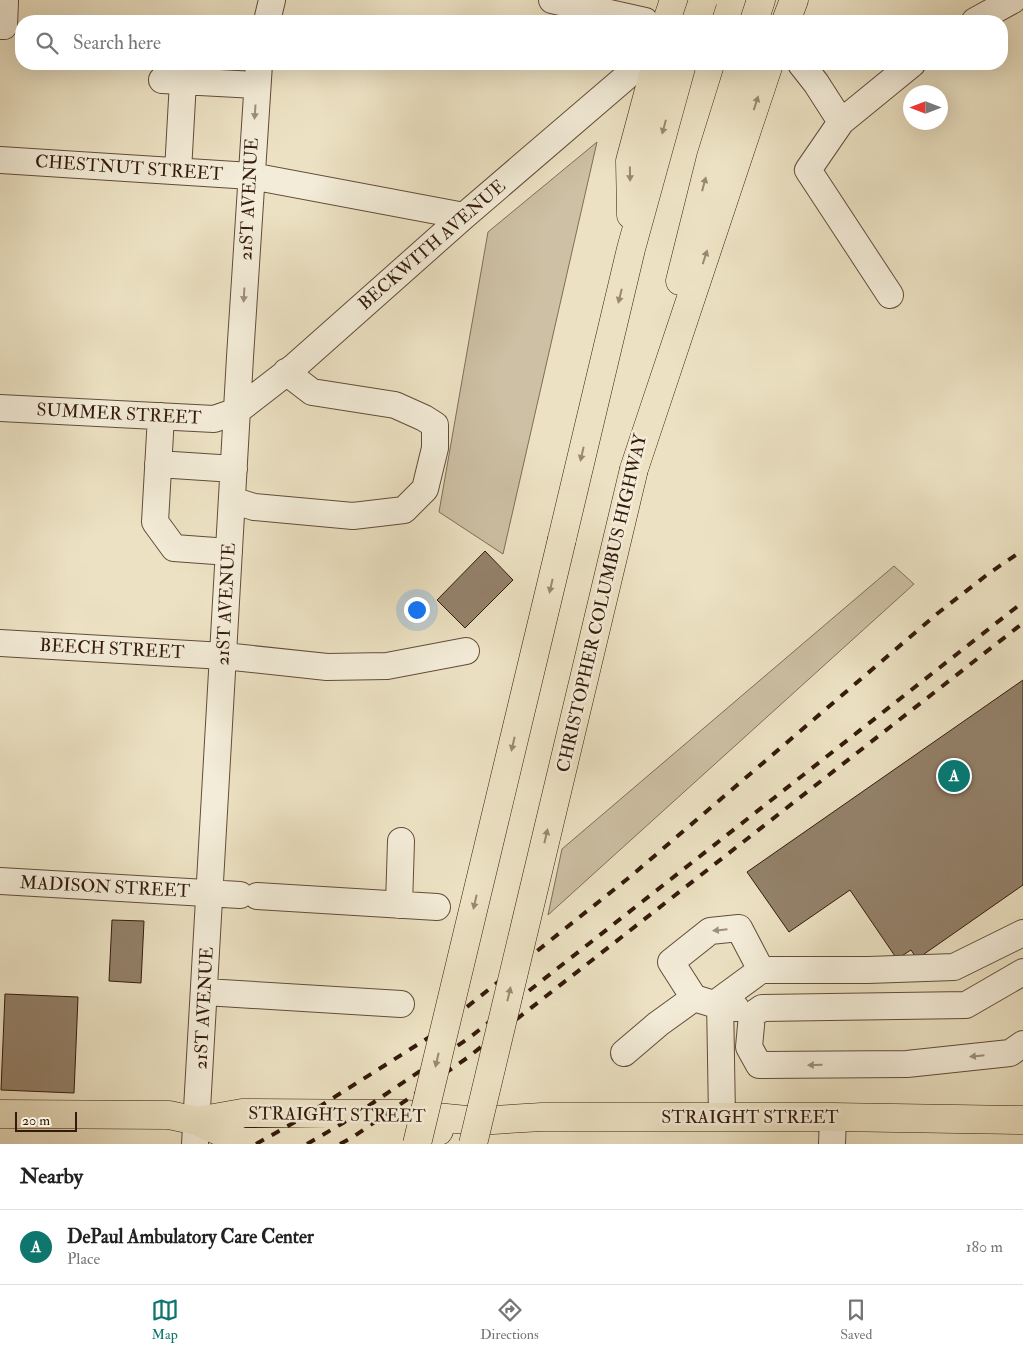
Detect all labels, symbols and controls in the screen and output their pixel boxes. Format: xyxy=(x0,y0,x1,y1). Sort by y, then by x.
search box xyxy=(15,15,1008,70)
icon: search xyxy=(33,29,61,57)
text: Search here xyxy=(73,31,161,55)
north arrow xyxy=(903,85,948,130)
one-way arrow xyxy=(752,95,760,110)
one-way arrow xyxy=(250,105,258,121)
one-way arrow xyxy=(660,119,668,134)
street label: 21ST AVENUE xyxy=(234,137,264,261)
street label: CHESTNUT STREET xyxy=(34,150,224,186)
one-way arrow xyxy=(626,166,634,182)
street label: BECKWITH AVENUE xyxy=(354,175,510,315)
one-way arrow xyxy=(700,177,708,192)
one-way arrow xyxy=(701,249,709,264)
one-way arrow xyxy=(239,287,247,303)
one-way arrow xyxy=(616,289,624,304)
street label: SUMMER STREET xyxy=(36,398,203,430)
street label: CHRISTOPHER COLUMBUS HIGHWAY xyxy=(552,431,652,774)
one-way arrow xyxy=(578,447,586,462)
street label: 21ST AVENUE xyxy=(211,542,241,666)
one-way arrow xyxy=(547,579,555,594)
your location xyxy=(404,597,430,623)
street label: BEECH STREET xyxy=(39,634,186,664)
one-way arrow xyxy=(509,737,517,752)
pin: A xyxy=(938,757,970,795)
one-way arrow xyxy=(542,829,550,844)
street label: MADISON STREET xyxy=(19,871,191,903)
one-way arrow xyxy=(471,895,479,910)
one-way arrow xyxy=(712,926,728,934)
street label: 21ST AVENUE xyxy=(189,946,219,1070)
one-way arrow xyxy=(505,987,513,1002)
one-way arrow xyxy=(969,1052,985,1060)
one-way arrow xyxy=(433,1053,441,1068)
one-way arrow xyxy=(807,1061,823,1069)
street label: STRAIGHT STREET xyxy=(248,1102,427,1128)
street label: STRAIGHT STREET xyxy=(661,1106,839,1129)
scale bar xyxy=(15,1109,78,1132)
text: 20 m xyxy=(22,1112,50,1129)
text: Nearby xyxy=(20,1163,83,1190)
text: DePaul Ambulatory Care Center xyxy=(67,1225,314,1249)
text: A xyxy=(31,1237,41,1257)
text: 180 m xyxy=(966,1237,1003,1257)
text: Place xyxy=(67,1249,100,1269)
tab: Map xyxy=(151,1296,179,1343)
tab: Directions xyxy=(480,1296,539,1343)
tab: Saved xyxy=(840,1296,872,1343)

